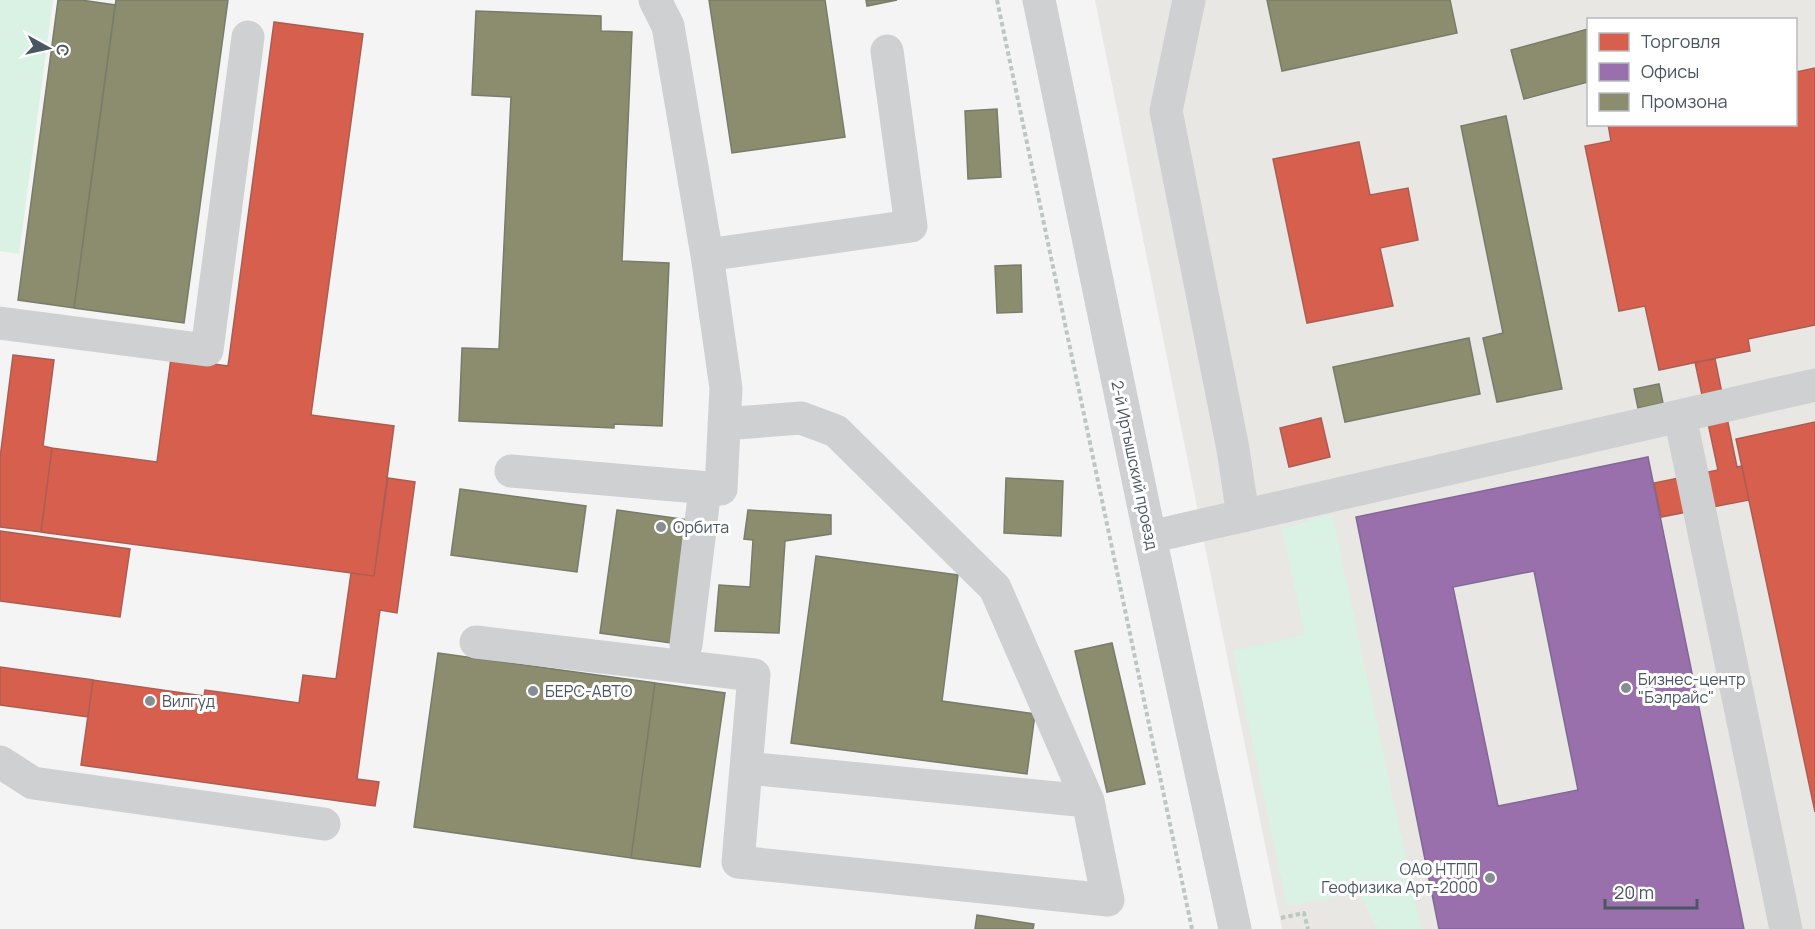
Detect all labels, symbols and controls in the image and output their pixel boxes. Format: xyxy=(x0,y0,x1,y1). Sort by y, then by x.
north arrow xyxy=(18,18,78,78)
legend xyxy=(1587,18,1797,126)
text: Торговля xyxy=(1641,29,1720,53)
text: С xyxy=(51,43,75,58)
text: Офисы xyxy=(1641,59,1699,83)
text: Промзона xyxy=(1641,89,1728,113)
street label: 2-й Иртышский проезд xyxy=(1106,378,1164,552)
place label: Орбита xyxy=(673,516,729,538)
marker: Орбита xyxy=(654,520,668,534)
place label: Бизнес-центр "Бэлрайс" xyxy=(1638,668,1746,708)
place label: БЕРС-АВТО xyxy=(545,680,633,702)
marker: Бизнес-центр "Бэлрайс" xyxy=(1619,681,1633,695)
marker: БЕРС-АВТО xyxy=(526,684,540,698)
place label: Вилгуд xyxy=(162,690,216,712)
marker: Вилгуд xyxy=(143,694,157,708)
place label: ОАО НТПП Геофизика Арт-2000 xyxy=(1321,858,1478,898)
marker: ОАО НТПП Геофизика Арт-2000 xyxy=(1483,871,1497,885)
scale bar xyxy=(1605,872,1696,910)
text: 20 m xyxy=(1614,880,1654,904)

